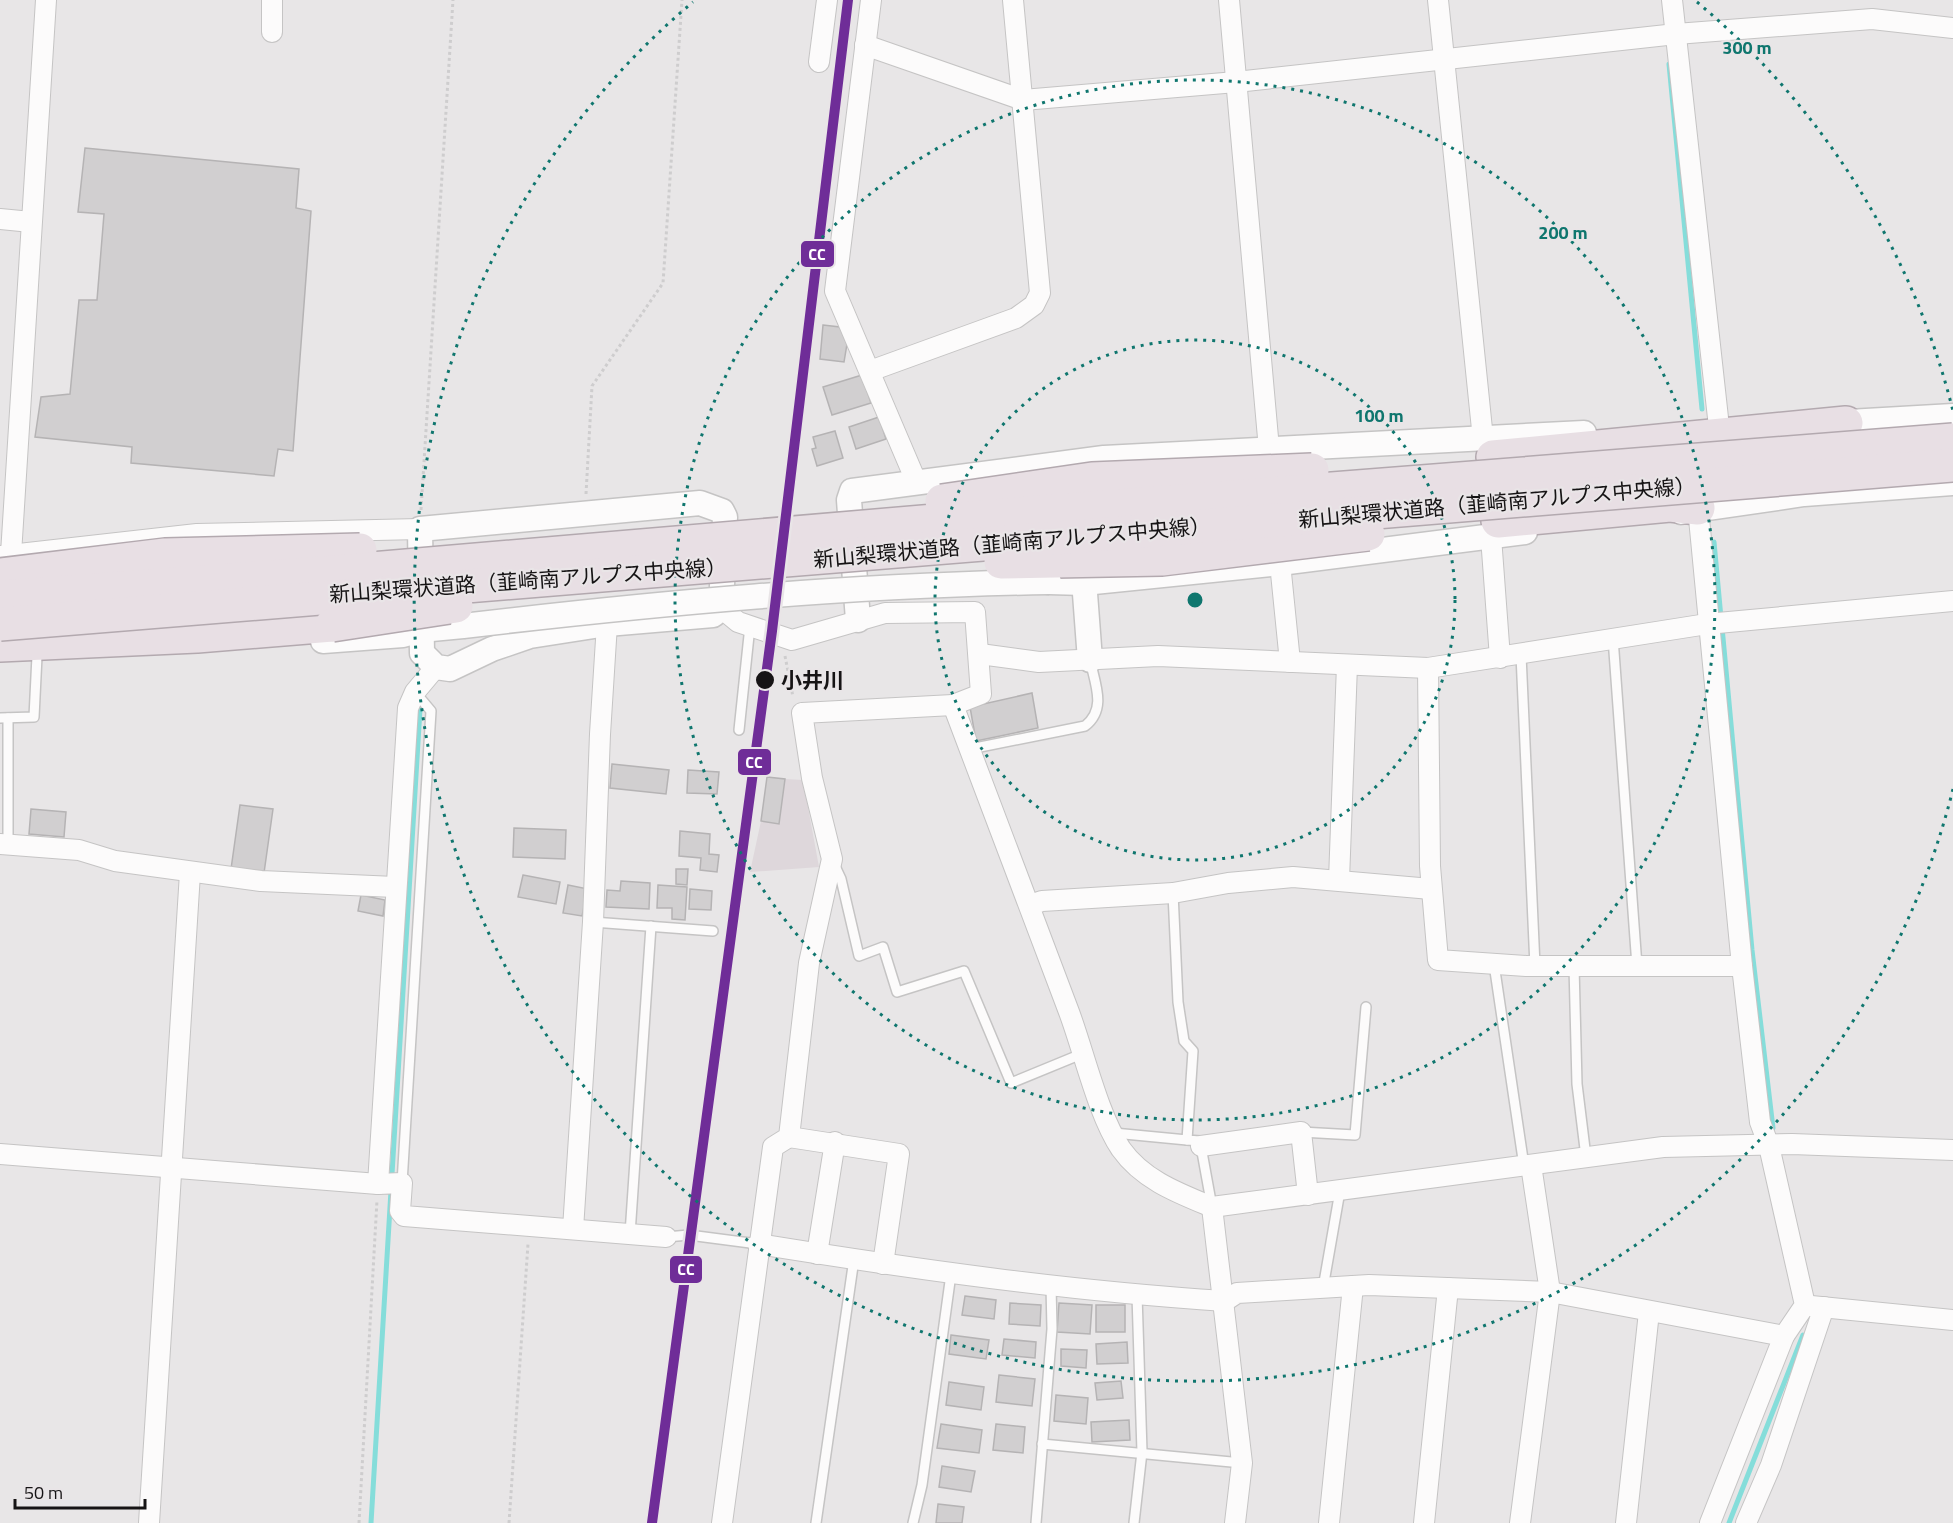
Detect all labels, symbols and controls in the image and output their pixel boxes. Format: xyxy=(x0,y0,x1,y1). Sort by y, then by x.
text: 300 m xyxy=(1722,34,1772,61)
text: 200 m xyxy=(1538,219,1588,246)
line badge: CC xyxy=(800,240,835,268)
text: CC xyxy=(808,242,826,266)
text: 100 m xyxy=(1354,402,1404,429)
street label: 新山梨環状道路（韮崎南アルプス中央線） xyxy=(1297,469,1697,535)
street label: 新山梨環状道路（韮崎南アルプス中央線） xyxy=(812,509,1212,575)
street label: 新山梨環状道路（韮崎南アルプス中央線） xyxy=(328,550,728,610)
centre of rings xyxy=(1185,590,1205,610)
place label: 小井川 xyxy=(781,664,844,696)
marker: 小井川 xyxy=(754,669,776,691)
line badge: CC xyxy=(737,748,772,776)
text: CC xyxy=(745,750,763,774)
line badge: CC xyxy=(669,1255,703,1284)
text: CC xyxy=(677,1257,695,1281)
scale bar xyxy=(15,1472,146,1510)
text: 50 m xyxy=(24,1479,63,1506)

